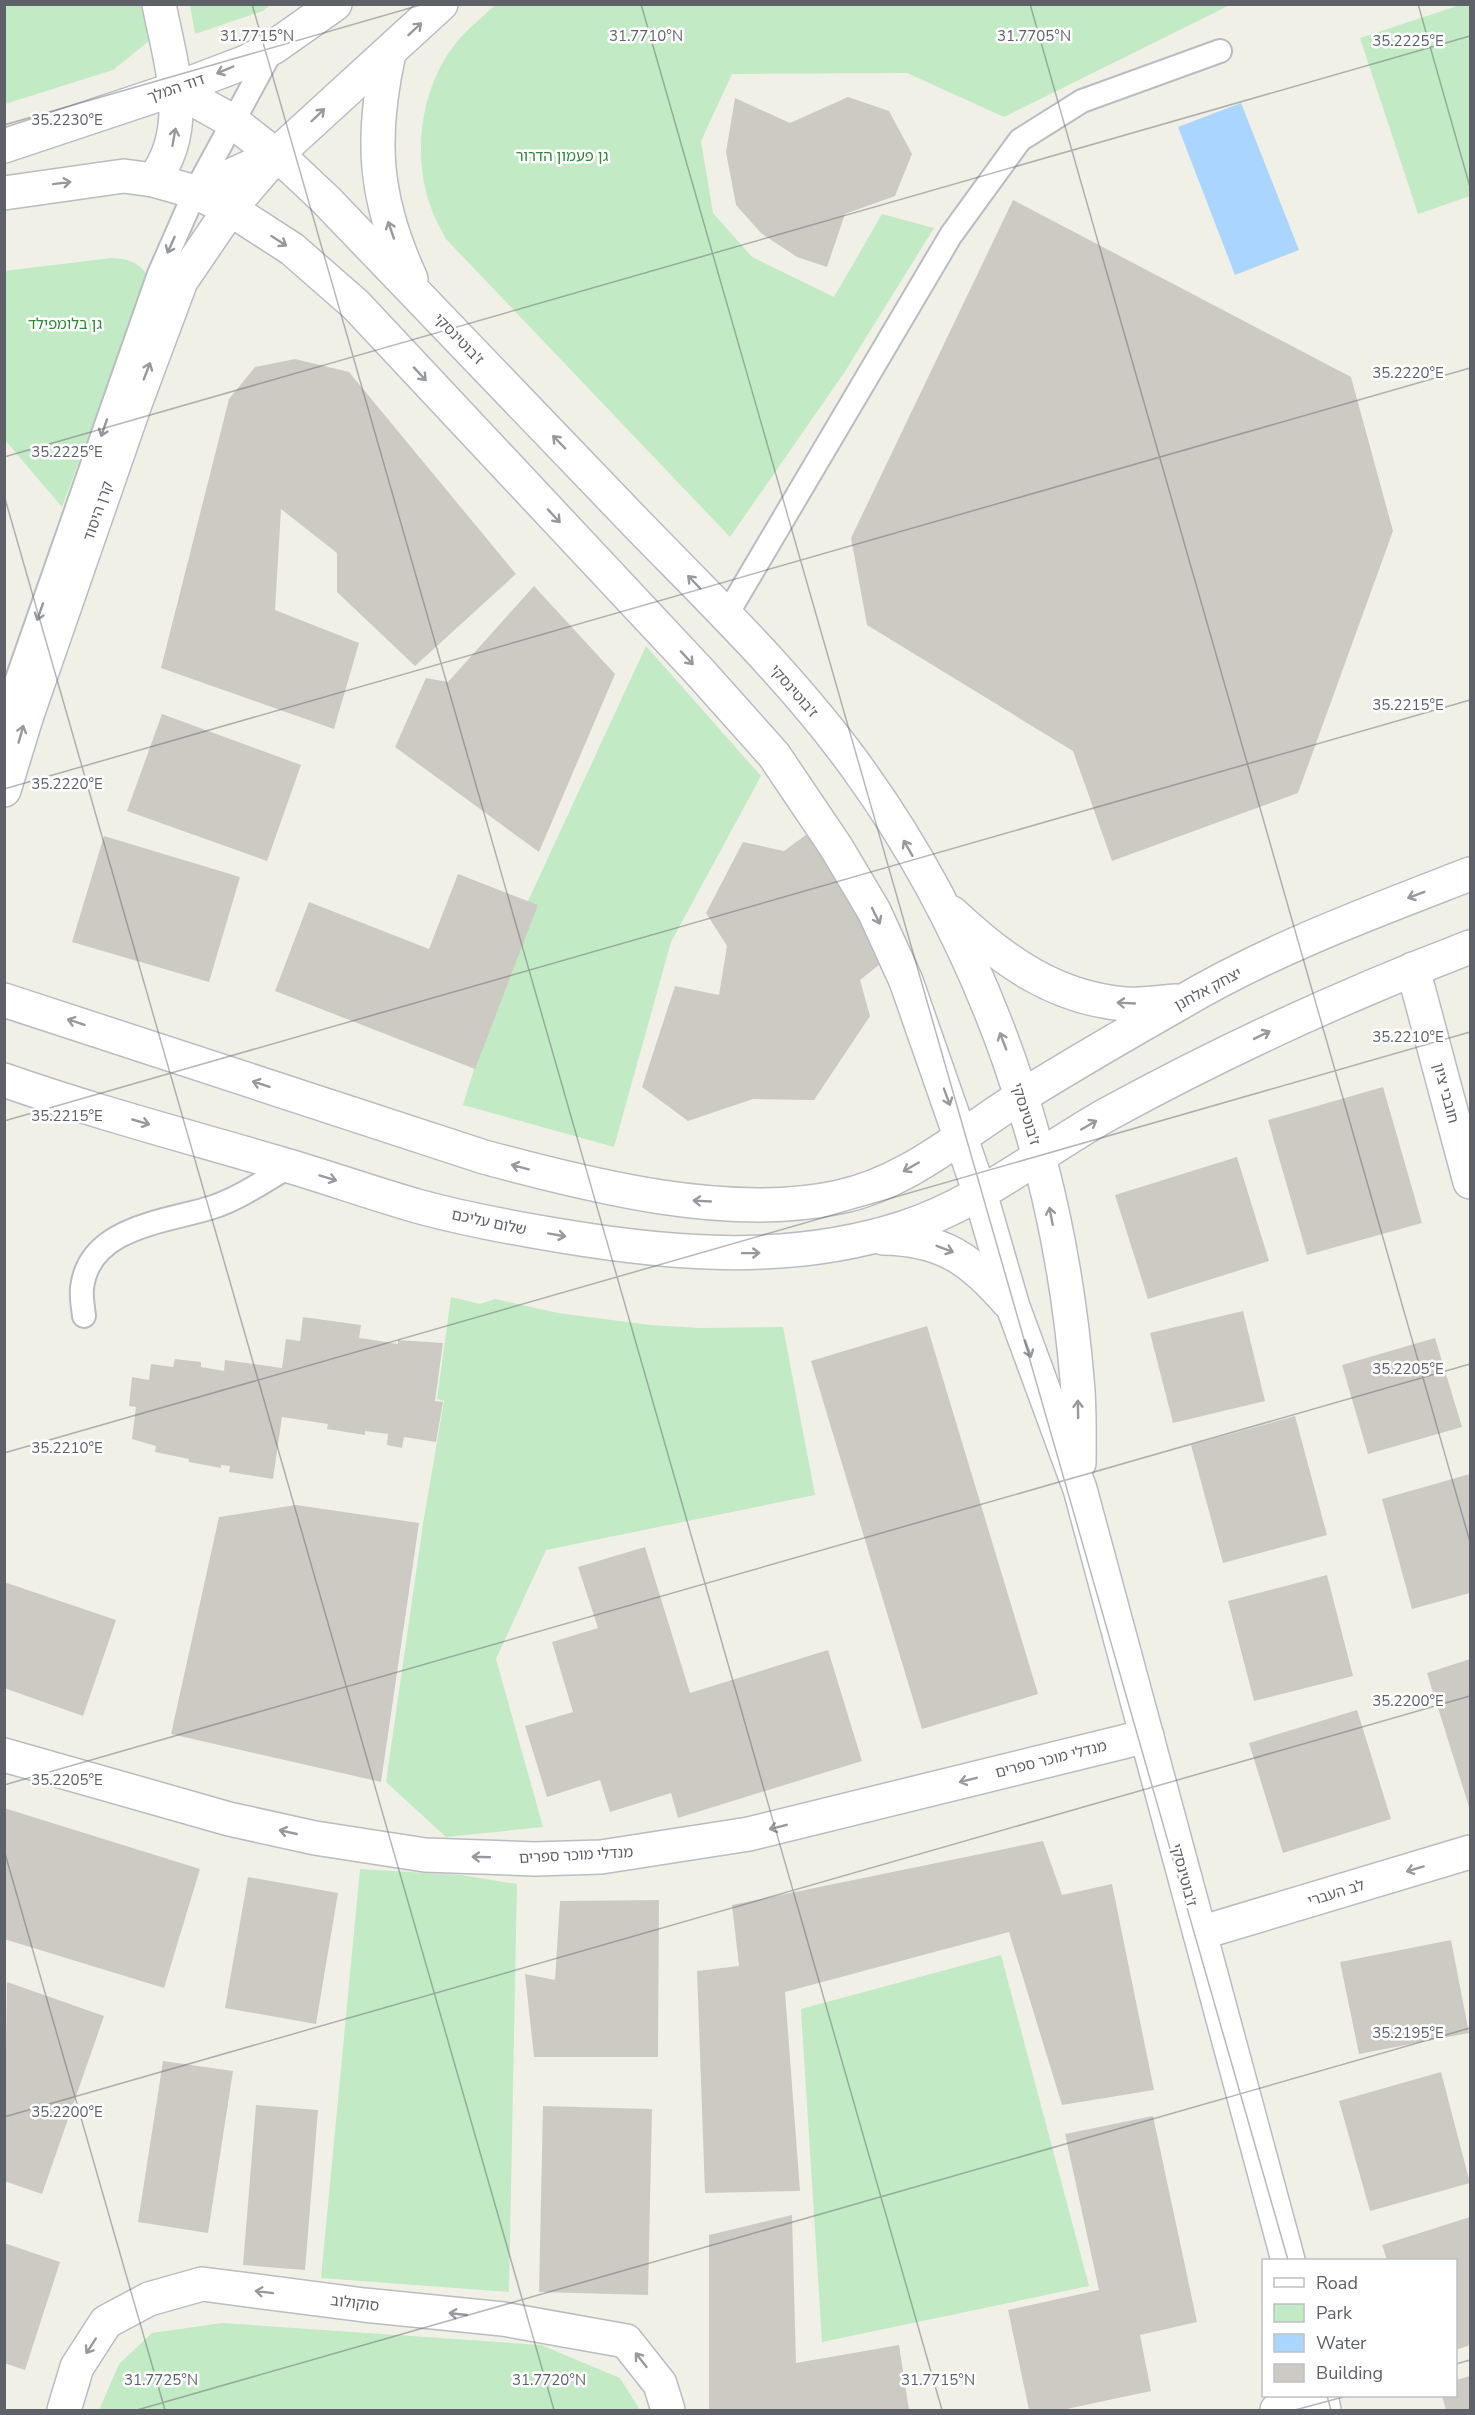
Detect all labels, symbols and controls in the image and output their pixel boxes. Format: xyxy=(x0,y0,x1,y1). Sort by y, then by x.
one-way arrow xyxy=(407,22,422,36)
text: 31.7715°N xyxy=(220,26,294,46)
text: 31.7710°N xyxy=(609,26,683,46)
text: 31.7705°N xyxy=(997,26,1071,46)
text: 35.2225°E xyxy=(1372,31,1444,51)
one-way arrow xyxy=(217,65,235,76)
street label: דוד המלך xyxy=(145,69,207,107)
one-way arrow xyxy=(311,107,326,122)
text: 35.2230°E xyxy=(31,110,103,130)
one-way arrow xyxy=(169,128,180,148)
park label: גן פעמון הדרור xyxy=(516,146,609,166)
one-way arrow xyxy=(52,178,72,189)
one-way arrow xyxy=(385,221,396,240)
one-way arrow xyxy=(270,235,287,247)
one-way arrow xyxy=(165,236,177,254)
street label: ז'בוטינסקי xyxy=(430,309,489,369)
park label: גן בלומפילד xyxy=(28,314,102,334)
one-way arrow xyxy=(142,363,153,381)
text: 35.2220°E xyxy=(1372,363,1444,383)
one-way arrow xyxy=(413,366,428,381)
one-way arrow xyxy=(98,418,109,437)
one-way arrow xyxy=(551,434,566,449)
text: 35.2225°E xyxy=(31,442,103,462)
street label: קרן היסוד xyxy=(78,478,118,544)
one-way arrow xyxy=(547,508,561,523)
one-way arrow xyxy=(687,575,701,590)
one-way arrow xyxy=(34,602,45,621)
one-way arrow xyxy=(680,651,694,666)
street label: ז'בוטינסקי xyxy=(765,660,823,722)
text: 35.2215°E xyxy=(1372,695,1444,715)
one-way arrow xyxy=(16,725,27,744)
text: 35.2220°E xyxy=(31,774,103,794)
one-way arrow xyxy=(902,840,914,857)
one-way arrow xyxy=(1407,890,1426,901)
one-way arrow xyxy=(870,906,882,924)
street label: יצחק אלחנן xyxy=(1171,963,1245,1015)
one-way arrow xyxy=(1116,997,1136,1008)
one-way arrow xyxy=(67,1016,86,1027)
text: 35.2210°E xyxy=(1372,1027,1444,1047)
one-way arrow xyxy=(1253,1028,1271,1040)
one-way arrow xyxy=(997,1032,1008,1051)
street label: חובבי ציון xyxy=(1428,1061,1464,1125)
one-way arrow xyxy=(252,1077,271,1088)
street label: ז'בוטינסקי xyxy=(1007,1080,1045,1148)
one-way arrow xyxy=(942,1087,953,1106)
text: 35.2215°E xyxy=(31,1106,103,1126)
one-way arrow xyxy=(131,1117,150,1128)
one-way arrow xyxy=(1080,1119,1097,1131)
one-way arrow xyxy=(511,1161,530,1172)
one-way arrow xyxy=(903,1161,920,1173)
one-way arrow xyxy=(318,1173,337,1184)
one-way arrow xyxy=(693,1195,713,1206)
street label: שלום עליכם xyxy=(450,1204,528,1240)
one-way arrow xyxy=(1045,1207,1057,1226)
one-way arrow xyxy=(547,1230,566,1241)
one-way arrow xyxy=(935,1244,953,1255)
one-way arrow xyxy=(740,1247,760,1259)
one-way arrow xyxy=(1024,1339,1035,1358)
text: 35.2205°E xyxy=(1372,1359,1444,1379)
one-way arrow xyxy=(1072,1400,1084,1420)
text: 35.2210°E xyxy=(31,1438,103,1458)
text: 35.2200°E xyxy=(1372,1691,1444,1711)
street label: מנדלי מוכר ספרים xyxy=(993,1735,1109,1783)
text: 35.2205°E xyxy=(31,1770,103,1790)
one-way arrow xyxy=(959,1774,978,1786)
one-way arrow xyxy=(769,1821,788,1833)
one-way arrow xyxy=(279,1826,298,1838)
street label: ז'בוטינסקי xyxy=(1166,1841,1202,1909)
street label: מנדלי מוכר ספרים xyxy=(518,1842,634,1868)
one-way arrow xyxy=(472,1851,492,1863)
one-way arrow xyxy=(1405,1864,1424,1875)
street label: לב העברי xyxy=(1305,1875,1367,1911)
text: 35.2195°E xyxy=(1372,2023,1444,2043)
text: 35.2200°E xyxy=(31,2102,103,2122)
legend xyxy=(1262,2259,1457,2397)
text: Road xyxy=(1316,2271,1358,2295)
one-way arrow xyxy=(254,2286,274,2297)
street label: סוקולוב xyxy=(330,2290,380,2316)
text: Park xyxy=(1316,2301,1353,2325)
one-way arrow xyxy=(448,2308,468,2319)
text: Water xyxy=(1316,2331,1367,2355)
one-way arrow xyxy=(84,2337,96,2354)
one-way arrow xyxy=(635,2352,647,2368)
text: Building xyxy=(1316,2361,1383,2385)
text: 31.7725°N xyxy=(124,2370,198,2390)
text: 31.7720°N xyxy=(512,2370,586,2390)
text: 31.7715°N xyxy=(901,2370,975,2390)

